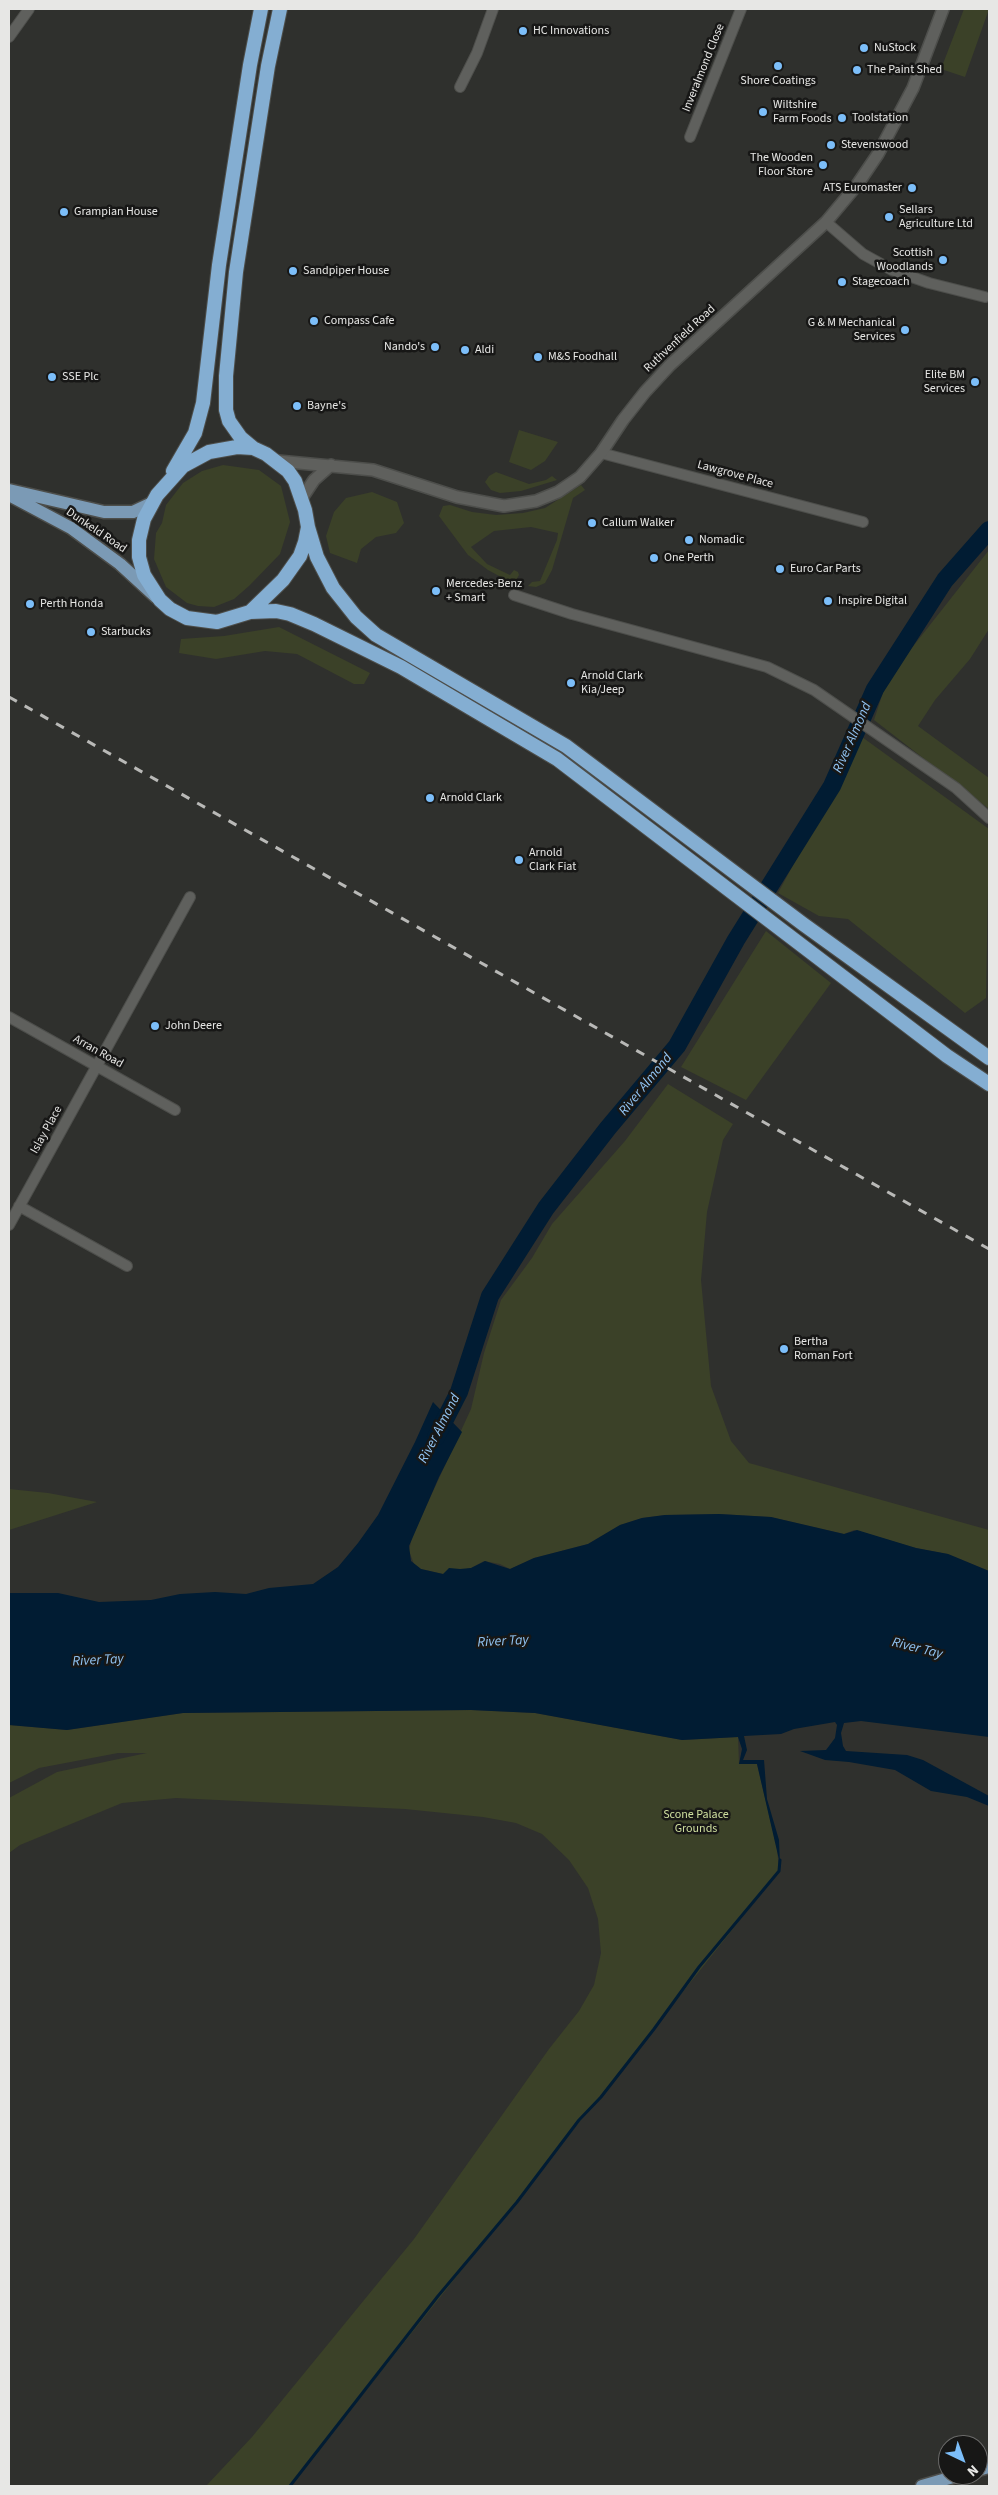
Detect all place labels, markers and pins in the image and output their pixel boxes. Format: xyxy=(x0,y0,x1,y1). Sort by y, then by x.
place label: HC Innovations xyxy=(533,24,609,38)
marker: HC Innovations xyxy=(517,25,529,37)
place label: NuStock xyxy=(874,41,916,55)
marker: NuStock xyxy=(858,42,870,54)
marker: Shore Coatings xyxy=(772,60,784,72)
place label: The Paint Shed xyxy=(867,63,942,77)
marker: The Paint Shed xyxy=(851,64,863,76)
place label: Shore Coatings xyxy=(740,74,816,88)
place label: Wiltshire Farm Foods xyxy=(773,98,832,126)
marker: Wiltshire Farm Foods xyxy=(757,106,769,118)
place label: Toolstation xyxy=(852,111,908,125)
marker: Toolstation xyxy=(836,112,848,124)
place label: Stevenswood xyxy=(841,138,908,152)
marker: Stevenswood xyxy=(825,139,837,151)
place label: The Wooden Floor Store xyxy=(750,151,813,179)
marker: The Wooden Floor Store xyxy=(817,159,829,171)
place label: ATS Euromaster xyxy=(823,181,902,195)
marker: ATS Euromaster xyxy=(906,182,918,194)
place label: Sellars Agriculture Ltd xyxy=(899,203,973,231)
place label: Grampian House xyxy=(74,205,158,219)
marker: Grampian House xyxy=(58,206,70,218)
marker: Sellars Agriculture Ltd xyxy=(883,211,895,223)
place label: Scottish Woodlands xyxy=(877,246,933,274)
marker: Scottish Woodlands xyxy=(937,254,949,266)
place label: Sandpiper House xyxy=(303,264,389,278)
marker: Sandpiper House xyxy=(287,265,299,277)
place label: Stagecoach xyxy=(852,275,909,289)
marker: Stagecoach xyxy=(836,276,848,288)
place label: Compass Cafe xyxy=(324,314,395,328)
marker: Compass Cafe xyxy=(308,315,320,327)
place label: G & M Mechanical Services xyxy=(808,316,895,344)
marker: G & M Mechanical Services xyxy=(899,324,911,336)
place label: Nando's xyxy=(384,340,425,354)
marker: Nando's xyxy=(429,341,441,353)
place label: Aldi xyxy=(475,343,494,357)
marker: Aldi xyxy=(459,344,471,356)
place label: M&S Foodhall xyxy=(548,350,617,364)
marker: M&S Foodhall xyxy=(532,351,544,363)
place label: Elite BM Services xyxy=(923,368,965,396)
place label: SSE Plc xyxy=(62,370,99,384)
marker: SSE Plc xyxy=(46,371,58,383)
marker: Elite BM Services xyxy=(969,376,981,388)
place label: Bayne's xyxy=(307,399,346,413)
marker: Bayne's xyxy=(291,400,303,412)
place label: Callum Walker xyxy=(602,516,674,530)
marker: Callum Walker xyxy=(586,517,598,529)
place label: Nomadic xyxy=(699,533,744,547)
marker: Nomadic xyxy=(683,534,695,546)
place label: One Perth xyxy=(664,551,714,565)
marker: One Perth xyxy=(648,552,660,564)
place label: Euro Car Parts xyxy=(790,562,861,576)
marker: Euro Car Parts xyxy=(774,563,786,575)
place label: Mercedes-Benz + Smart xyxy=(446,577,522,605)
marker: Mercedes-Benz + Smart xyxy=(430,585,442,597)
place label: Inspire Digital xyxy=(838,594,907,608)
marker: Inspire Digital xyxy=(822,595,834,607)
place label: Perth Honda xyxy=(40,597,103,611)
marker: Perth Honda xyxy=(24,598,36,610)
place label: Starbucks xyxy=(101,625,151,639)
marker: Starbucks xyxy=(85,626,97,638)
place label: Arnold Clark Kia/Jeep xyxy=(581,669,643,697)
marker: Arnold Clark Kia/Jeep xyxy=(565,677,577,689)
place label: Arnold Clark xyxy=(440,791,502,805)
marker: Arnold Clark xyxy=(424,792,436,804)
place label: Arnold Clark Fiat xyxy=(529,846,576,874)
marker: Arnold Clark Fiat xyxy=(513,854,525,866)
place label: John Deere xyxy=(165,1019,222,1033)
marker: John Deere xyxy=(149,1020,161,1032)
place label: Bertha Roman Fort xyxy=(794,1335,853,1363)
marker: Bertha Roman Fort xyxy=(778,1343,790,1355)

